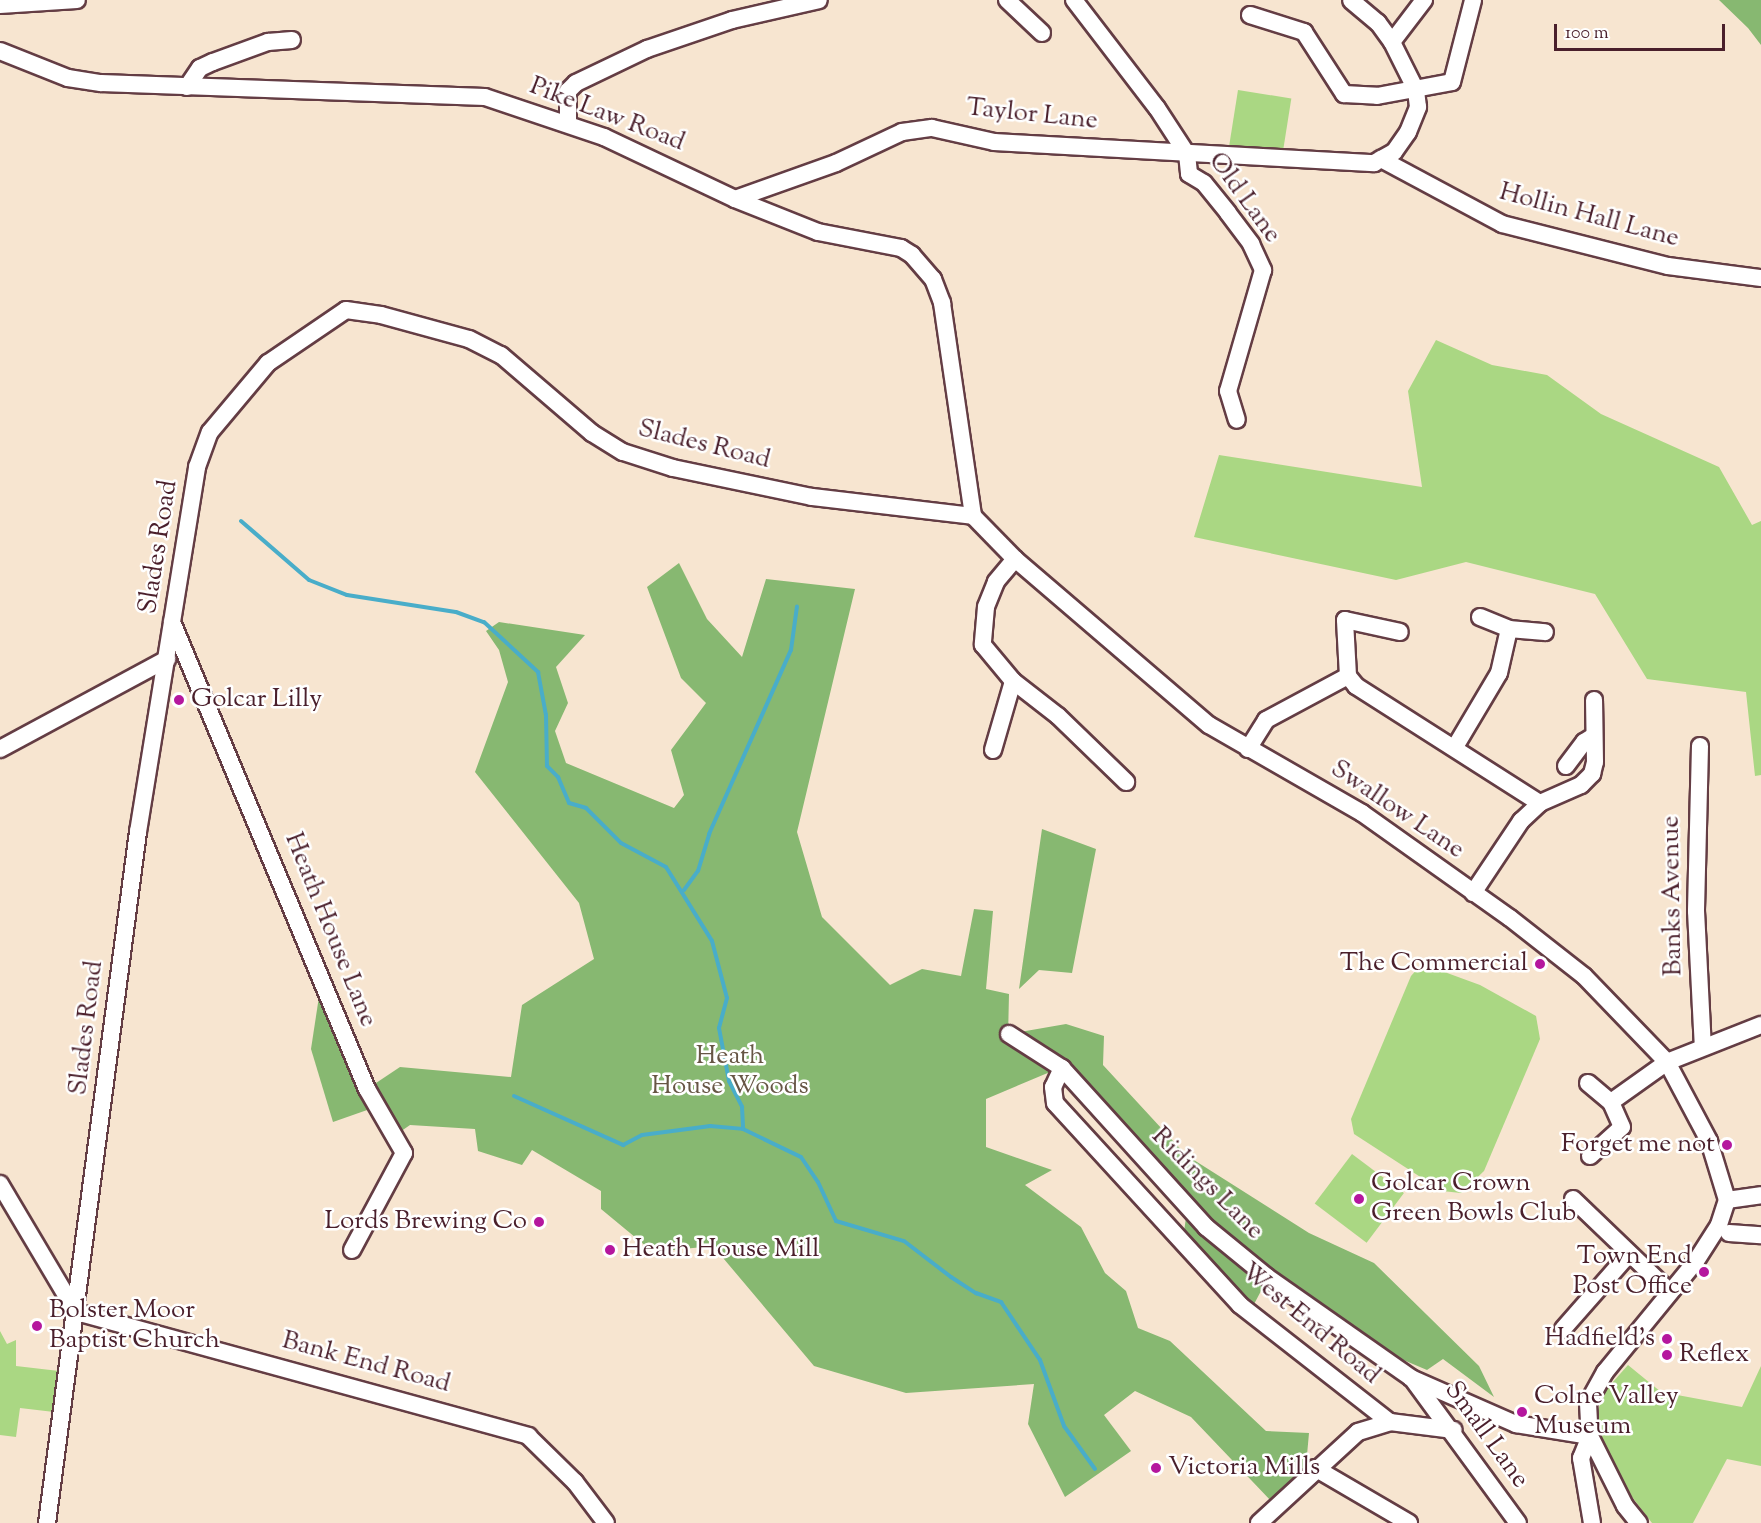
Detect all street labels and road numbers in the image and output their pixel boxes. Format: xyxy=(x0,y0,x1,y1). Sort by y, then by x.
street label: Pike Law Road xyxy=(525,71,689,159)
street label: Taylor Lane xyxy=(965,93,1099,137)
street label: Old Lane xyxy=(1201,147,1287,249)
street label: Hollin Hall Lane xyxy=(1496,177,1682,255)
street label: Slades Road xyxy=(635,414,773,476)
street label: Slades Road xyxy=(133,478,185,616)
street label: Swallow Lane xyxy=(1324,754,1470,866)
street label: Banks Avenue xyxy=(1656,815,1690,977)
street label: Heath House Lane xyxy=(277,828,383,1032)
street label: Slades Road xyxy=(63,959,111,1097)
street label: Ridings Lane xyxy=(1144,1121,1270,1247)
street label: West End Road xyxy=(1234,1257,1386,1391)
street label: Bank End Road xyxy=(278,1326,454,1400)
street label: Small Lane xyxy=(1437,1376,1535,1494)

